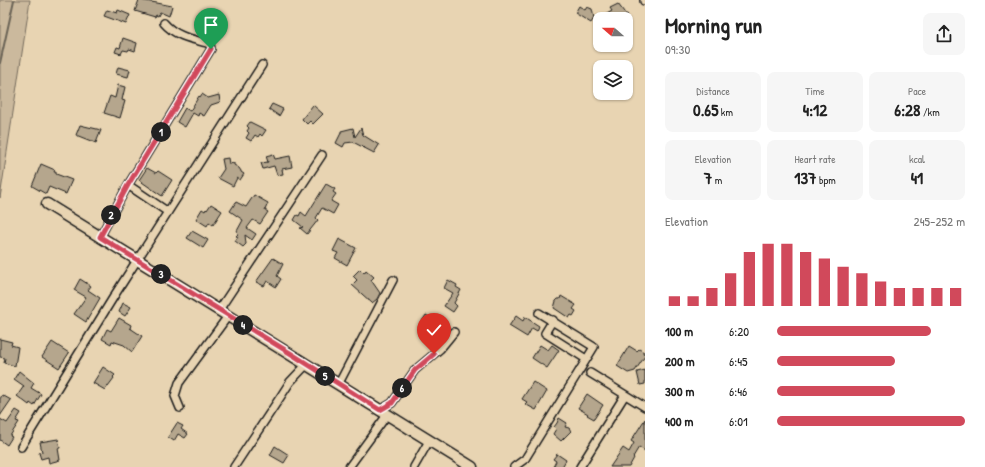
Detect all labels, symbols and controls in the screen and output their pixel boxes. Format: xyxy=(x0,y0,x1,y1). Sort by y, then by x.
pin xyxy=(194,8,228,49)
text: Morning run xyxy=(665,10,762,40)
north arrow xyxy=(593,12,633,52)
map controls xyxy=(593,12,633,100)
button: share xyxy=(923,13,965,55)
icon: arrive xyxy=(200,14,222,36)
text: 09:30 xyxy=(665,40,690,58)
button: layers xyxy=(593,60,633,100)
text: Distance xyxy=(696,84,730,98)
text: Time xyxy=(805,84,825,98)
text: Pace xyxy=(908,84,926,98)
text: 0.65 xyxy=(693,98,718,121)
text: 4:12 xyxy=(803,98,827,121)
text: 6:28 xyxy=(894,98,920,121)
text: km xyxy=(718,105,733,119)
text: /km xyxy=(920,105,940,119)
pin: 1 xyxy=(151,122,171,142)
text: 1 xyxy=(159,125,163,139)
text: Elevation xyxy=(695,152,731,166)
text: Heart rate xyxy=(794,152,836,166)
text: kcal xyxy=(909,152,925,166)
text: 7 xyxy=(704,166,712,189)
text: 137 xyxy=(794,166,816,189)
text: 41 xyxy=(911,166,923,189)
text: m xyxy=(712,173,722,187)
text: bpm xyxy=(816,173,836,187)
pin: 2 xyxy=(101,205,121,225)
text: 2 xyxy=(108,208,114,222)
text: Elevation xyxy=(665,212,708,230)
text: 245–252 m xyxy=(914,212,965,230)
pin: 3 xyxy=(151,264,171,284)
text: 3 xyxy=(159,267,163,281)
pin xyxy=(417,313,451,354)
pin: 4 xyxy=(233,315,253,335)
text: 4 xyxy=(241,318,245,332)
icon: check xyxy=(423,319,445,341)
text: 100 m xyxy=(665,322,693,340)
text: 6:20 xyxy=(729,322,749,340)
text: 200 m xyxy=(665,352,695,370)
text: 6:45 xyxy=(729,352,748,370)
pin: 5 xyxy=(315,366,335,386)
text: 5 xyxy=(323,369,327,383)
pin: 6 xyxy=(392,378,412,398)
text: 6 xyxy=(400,381,404,395)
text: 300 m xyxy=(665,382,694,400)
text: 6:46 xyxy=(729,382,747,400)
text: 400 m xyxy=(665,412,693,430)
text: 6:01 xyxy=(729,412,748,430)

